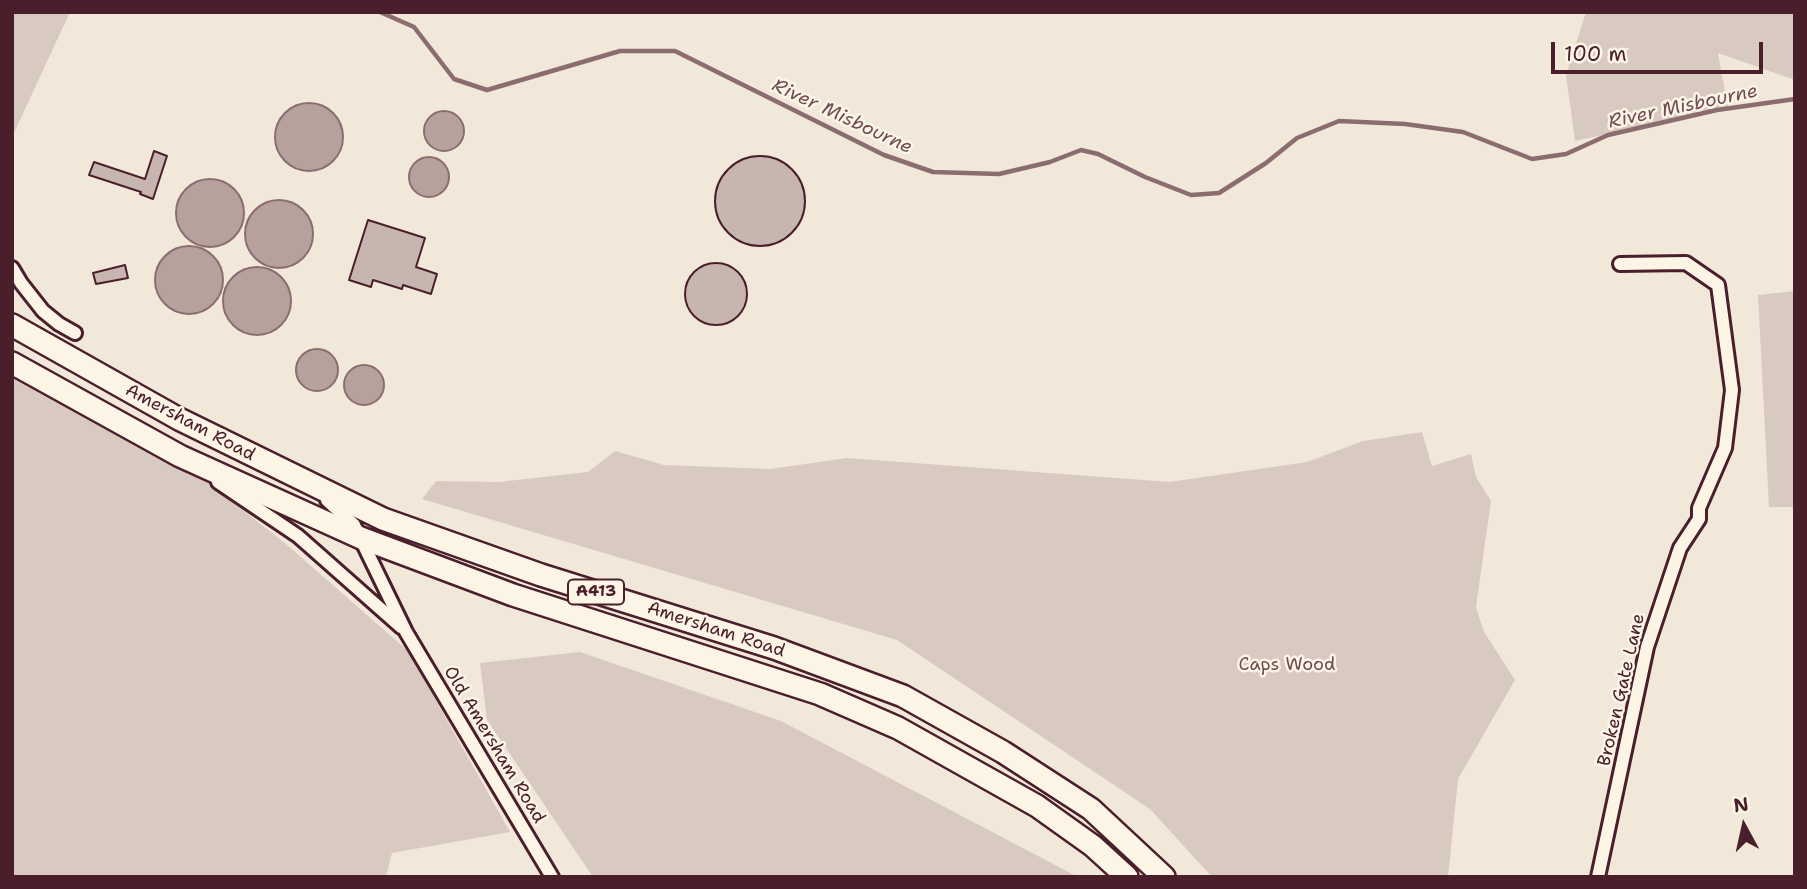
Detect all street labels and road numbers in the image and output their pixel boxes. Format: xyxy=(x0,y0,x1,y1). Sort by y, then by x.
street label: Amersham Road xyxy=(122,380,258,466)
road number: A413 xyxy=(568,580,624,604)
street label: Amersham Road xyxy=(644,598,788,662)
street label: Broken Gate Lane xyxy=(1594,612,1650,768)
street label: Old Amersham Road xyxy=(439,662,549,828)

